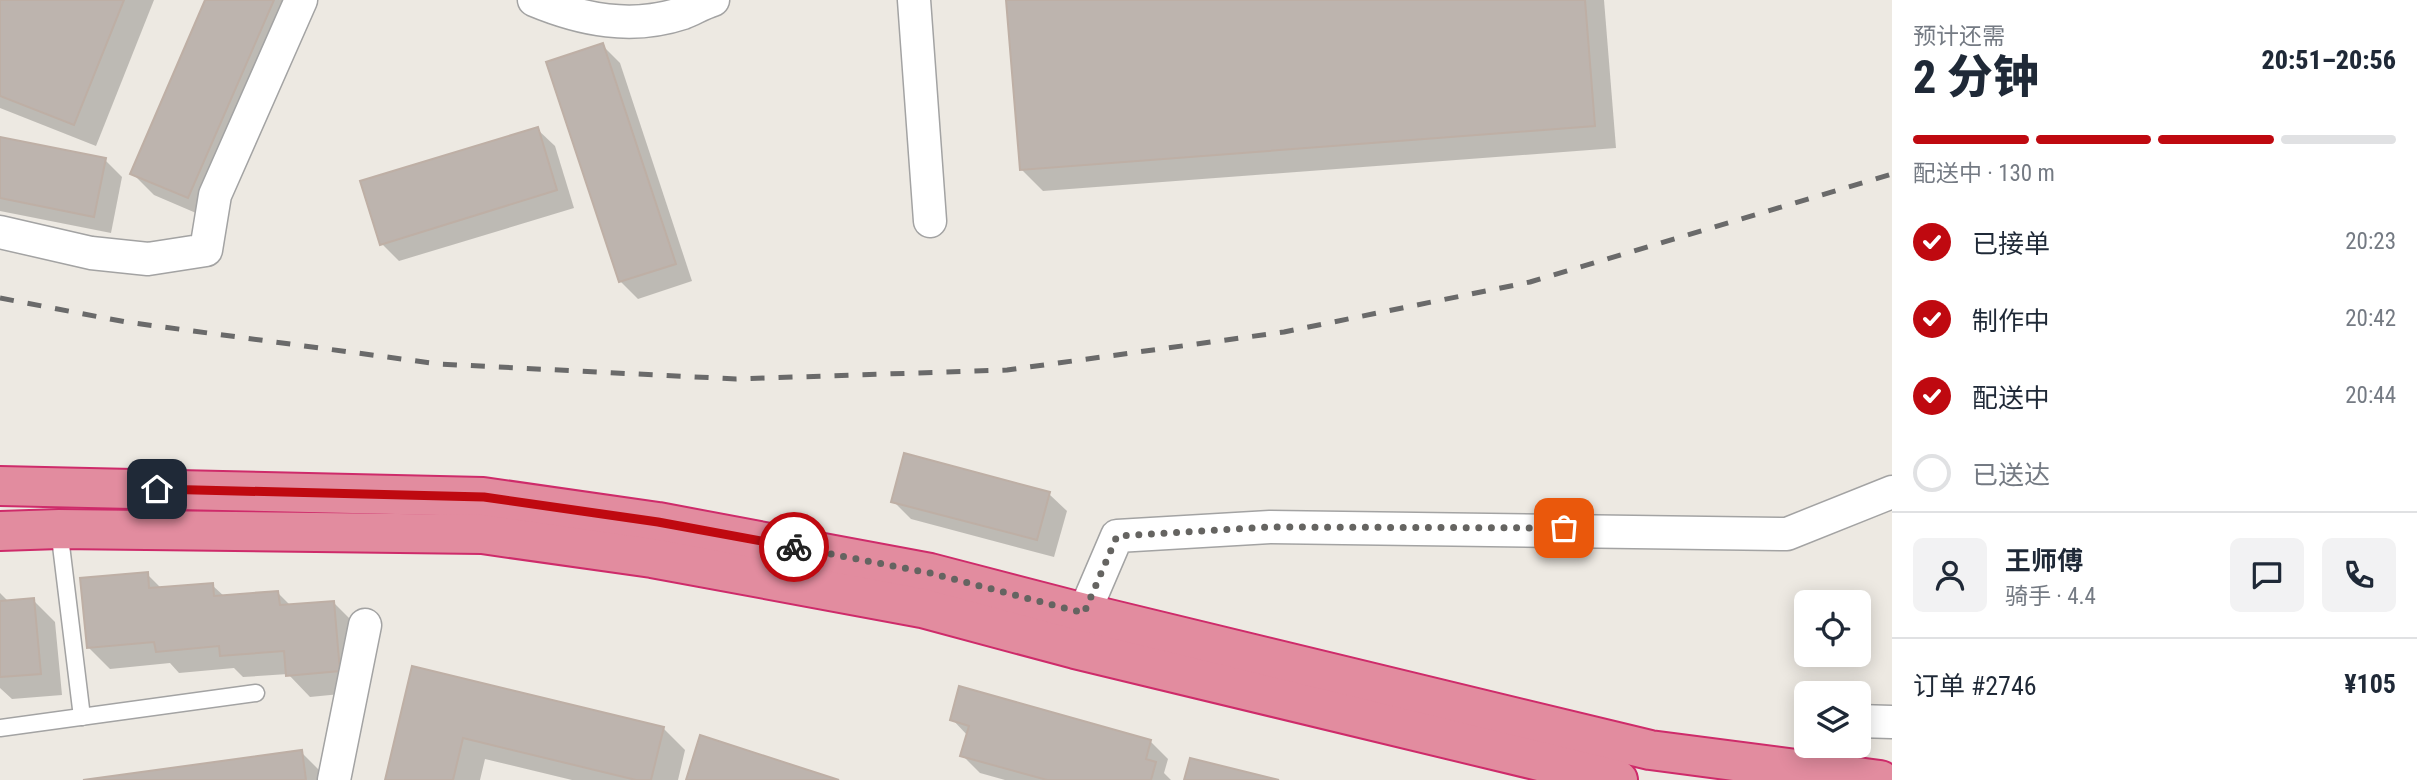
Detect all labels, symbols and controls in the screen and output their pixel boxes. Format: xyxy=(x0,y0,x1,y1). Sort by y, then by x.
text: 预计还需 xyxy=(1913,23,2005,50)
text: 20:51–20:56 xyxy=(2262,45,2396,75)
text: 2 分钟 xyxy=(1913,50,2039,104)
text: 配送中 · 130 m xyxy=(1913,160,2055,187)
icon: check xyxy=(1913,223,1951,261)
text: 20:23 xyxy=(2345,228,2396,255)
text: 已接单 xyxy=(1972,229,2050,259)
icon: check xyxy=(1913,300,1951,338)
text: 20:42 xyxy=(2345,305,2396,332)
text: 制作中 xyxy=(1972,306,2050,336)
icon: check xyxy=(1913,377,1951,415)
text: 20:44 xyxy=(2345,382,2396,409)
text: 配送中 xyxy=(1972,383,2050,413)
pin xyxy=(127,459,187,519)
text: 已送达 xyxy=(1972,460,2050,490)
icon: home xyxy=(138,470,176,508)
pin xyxy=(1534,498,1594,558)
icon: bag xyxy=(1545,509,1583,547)
courier xyxy=(759,512,829,582)
icon: bike xyxy=(775,528,813,566)
button: person xyxy=(1913,538,1987,612)
button: chat xyxy=(2230,538,2304,612)
button: phone xyxy=(2322,538,2396,612)
text: 王师傅 xyxy=(2005,546,2083,576)
text: 骑手 · 4.4 xyxy=(2005,583,2096,610)
map controls xyxy=(1794,590,1871,758)
button: locate xyxy=(1794,590,1871,667)
text: ¥105 xyxy=(2344,669,2396,699)
text: 订单 #2746 xyxy=(1913,671,2037,701)
button: layers xyxy=(1794,681,1871,758)

